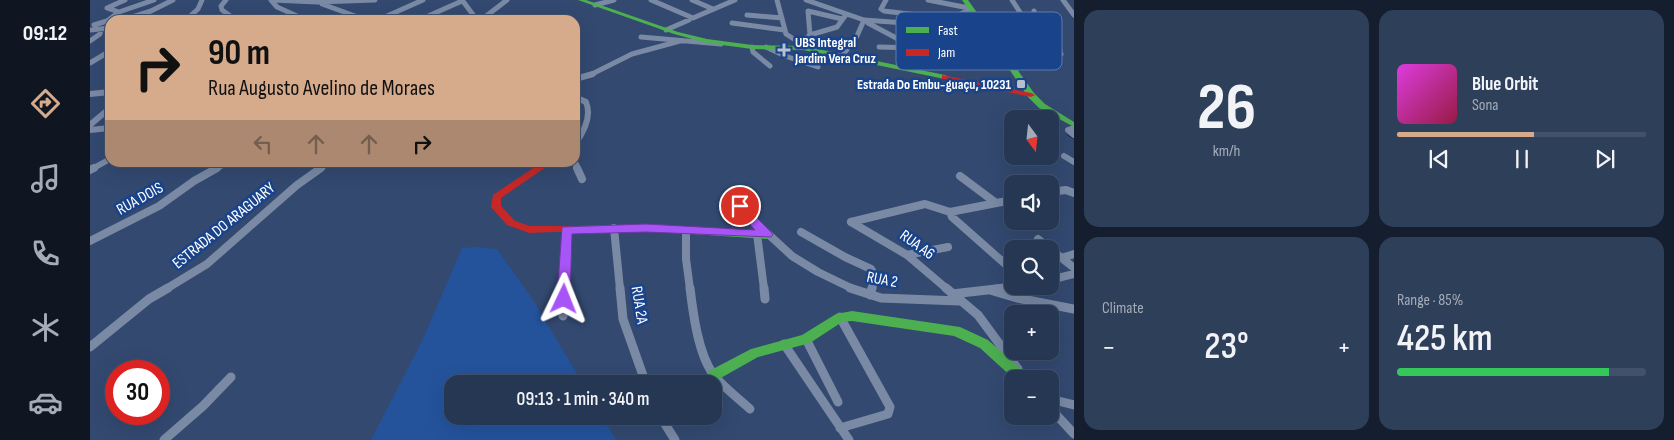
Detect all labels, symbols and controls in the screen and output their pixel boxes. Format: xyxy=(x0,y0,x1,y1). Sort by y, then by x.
legend xyxy=(896,12,1062,70)
text: 09:12 xyxy=(23,20,67,47)
text: Fast xyxy=(938,22,958,39)
text: 90 m xyxy=(208,32,270,75)
place label: UBS Integral Jardim Vera Cruz xyxy=(794,34,876,67)
icon: right xyxy=(125,35,190,100)
marker: UBS Integral Jardim Vera Cruz xyxy=(777,43,791,57)
text: Jam xyxy=(937,44,955,61)
text: 26 xyxy=(1197,70,1256,148)
text: Blue Orbit xyxy=(1472,73,1538,96)
text: Rua Augusto Avelino de Moraes xyxy=(208,75,435,102)
place label: Estrada Do Embu-guaçu, 10231 xyxy=(857,76,1012,93)
marker: Estrada Do Embu-guaçu, 10231 xyxy=(1015,78,1027,90)
icon: directions xyxy=(28,86,63,121)
text: Sona xyxy=(1472,96,1499,115)
north arrow xyxy=(1004,110,1059,165)
map controls xyxy=(1004,110,1059,425)
icon: left xyxy=(249,130,277,158)
icon: ahead xyxy=(302,130,330,158)
icon: ahead xyxy=(355,130,383,158)
icon: right xyxy=(408,130,436,158)
text: km/h xyxy=(1213,142,1240,161)
icon: previous xyxy=(1425,145,1453,173)
icon: pause xyxy=(1508,145,1536,173)
icon: next xyxy=(1591,145,1619,173)
icon: music xyxy=(28,161,63,196)
button: sound xyxy=(1004,175,1059,230)
street label: RUA DOIS xyxy=(113,178,167,220)
street label: ESTRADA DO ARAGUARY xyxy=(169,179,279,273)
pin xyxy=(719,185,761,227)
icon: arrive xyxy=(726,192,754,220)
street label: RUA A6 xyxy=(896,226,938,264)
icon: phone xyxy=(28,236,63,271)
button: search xyxy=(1004,240,1059,295)
street label: RUA 2 xyxy=(865,268,899,292)
position arrow xyxy=(537,272,589,324)
street label: RUA 2A xyxy=(627,285,651,325)
text: Range · 85% xyxy=(1397,291,1463,310)
text: Climate xyxy=(1102,299,1144,318)
button: + xyxy=(1004,305,1059,360)
icon: climate xyxy=(28,310,63,345)
text: 425 km xyxy=(1397,316,1493,361)
text: 23° xyxy=(1204,324,1249,369)
text: − xyxy=(1102,331,1116,364)
text: + xyxy=(1337,331,1351,364)
speed limit sign: 30 xyxy=(105,360,170,425)
button: − xyxy=(1004,370,1059,425)
icon: car xyxy=(28,385,63,420)
text: 09:13 · 1 min · 340 m xyxy=(517,388,649,411)

